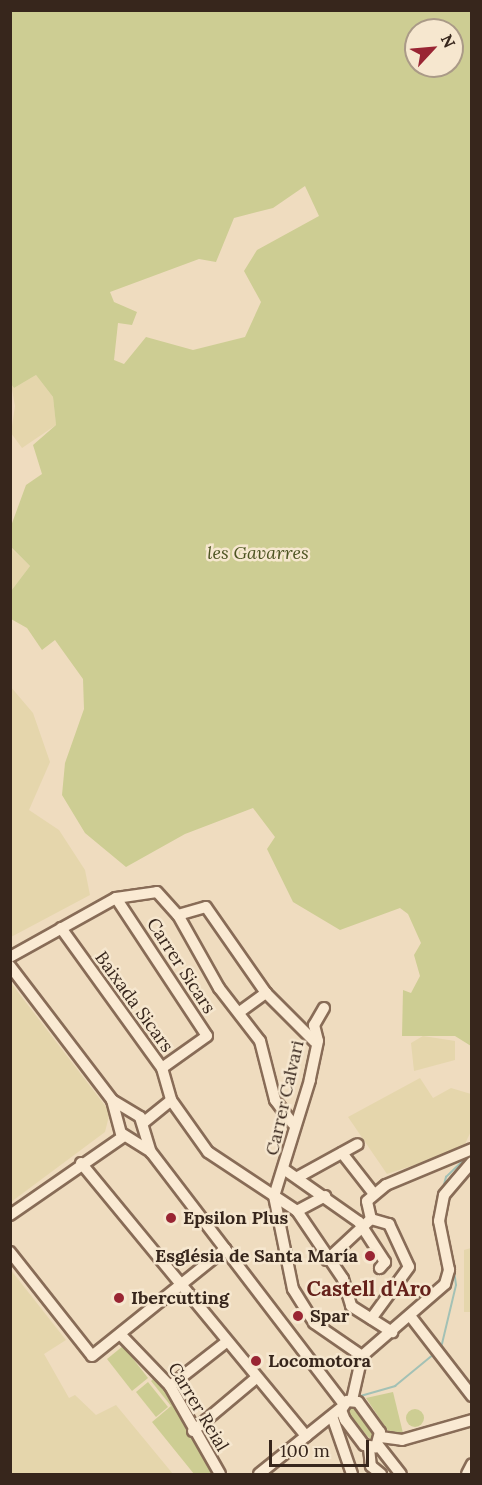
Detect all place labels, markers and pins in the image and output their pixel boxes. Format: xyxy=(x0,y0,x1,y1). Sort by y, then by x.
place label: Epsilon Plus xyxy=(183,1207,288,1229)
marker: Epsilon Plus xyxy=(164,1211,178,1225)
place label: Església de Santa María xyxy=(155,1245,358,1267)
marker: Església de Santa María xyxy=(363,1249,377,1263)
place label: Ibercutting xyxy=(131,1287,229,1309)
marker: Ibercutting xyxy=(112,1291,126,1305)
place label: Spar xyxy=(310,1305,349,1327)
marker: Spar xyxy=(291,1309,305,1323)
place label: Locomotora xyxy=(268,1350,371,1372)
marker: Locomotora xyxy=(249,1354,263,1368)

